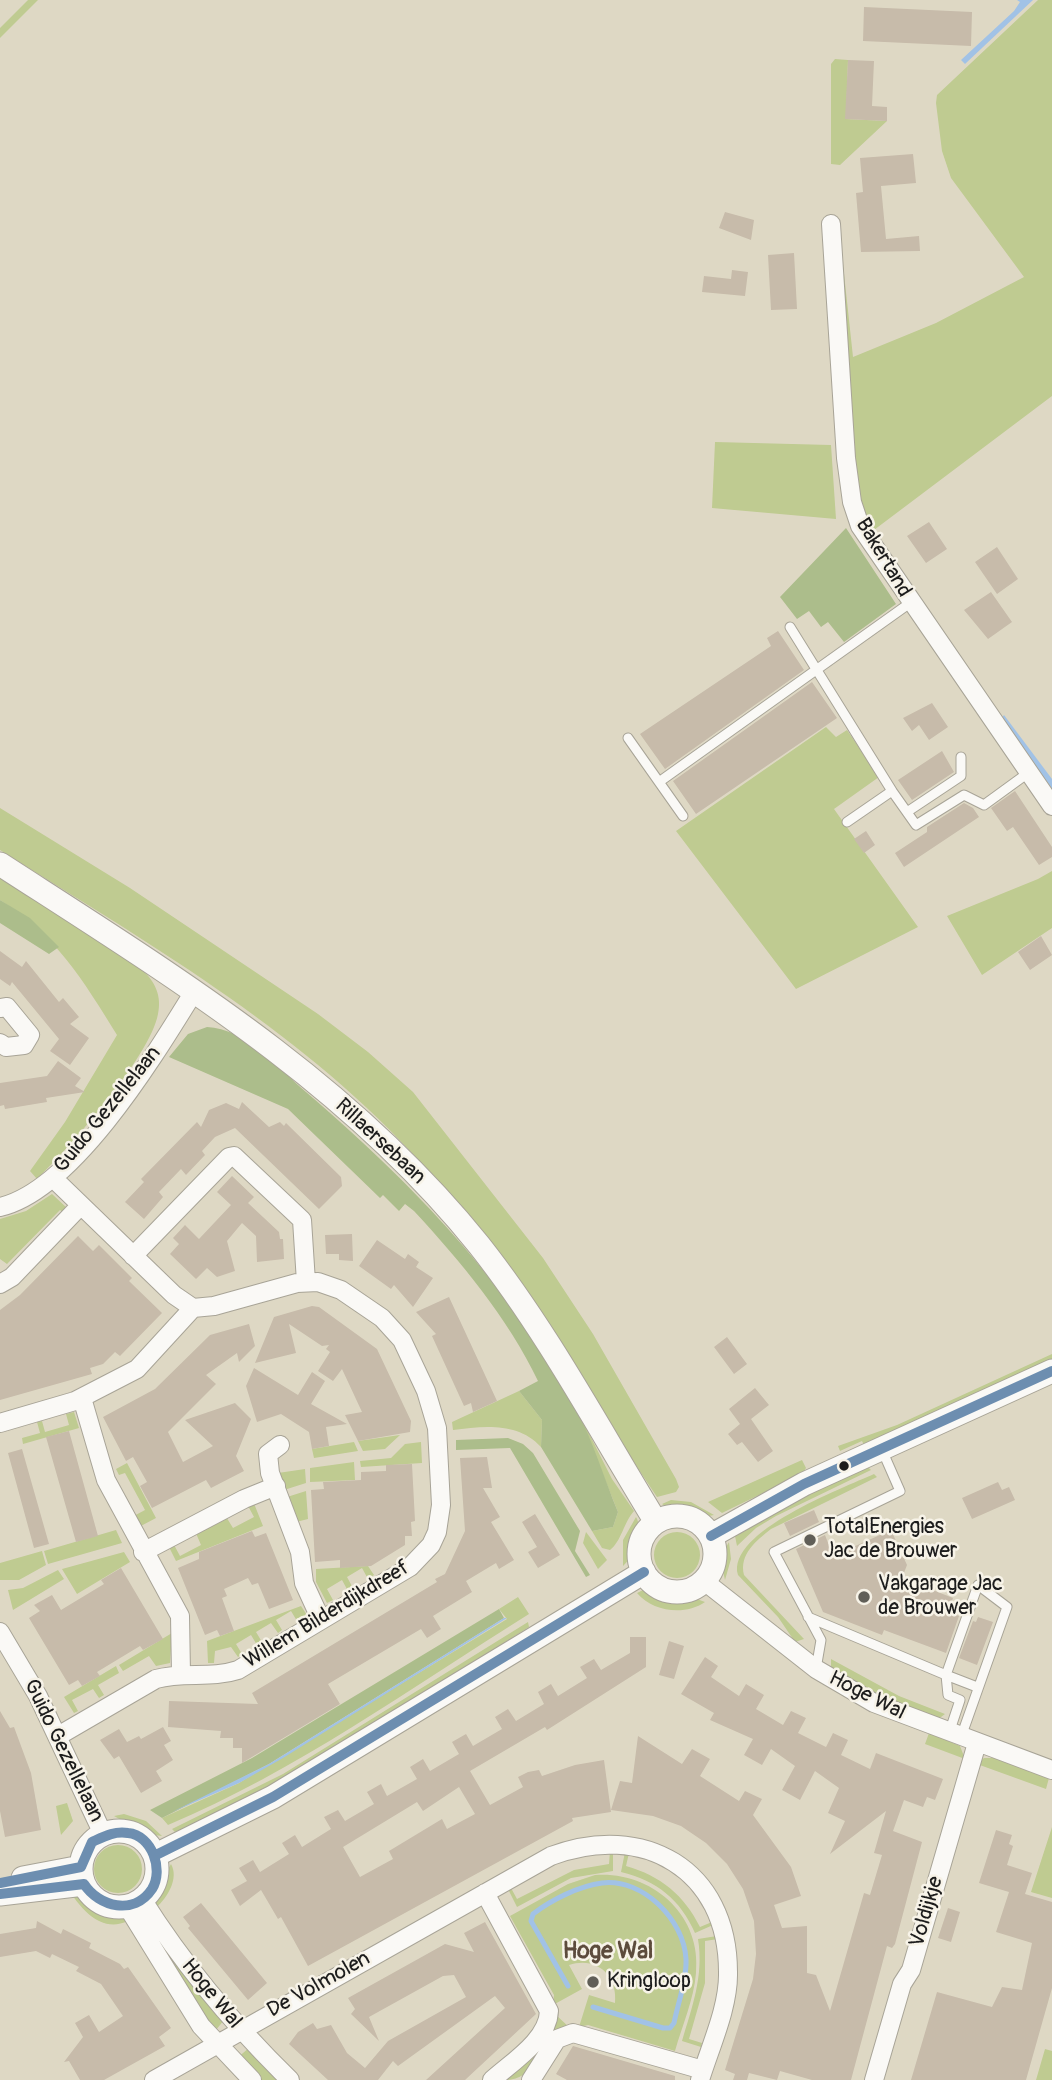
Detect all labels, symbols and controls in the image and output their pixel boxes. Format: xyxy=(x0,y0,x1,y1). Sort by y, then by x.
street label: Bakertand xyxy=(850,514,916,602)
street label: Guido Gezellelaan xyxy=(49,1042,167,1178)
street label: Rillaersebaan xyxy=(330,1094,430,1190)
unlabelled marker xyxy=(837,1459,851,1473)
place label: TotalEnergies Jac de Brouwer xyxy=(824,1515,957,1565)
marker: TotalEnergies Jac de Brouwer xyxy=(802,1532,818,1548)
street label: Willem Bilderdijkdreef xyxy=(240,1556,414,1674)
place label: Vakgarage Jac de Brouwer xyxy=(878,1572,1003,1622)
marker: Vakgarage Jac de Brouwer xyxy=(856,1589,872,1605)
street label: Hoge Wal xyxy=(824,1666,910,1726)
street label: Guido Gezellelaan xyxy=(18,1676,108,1826)
street label: Voldijkje xyxy=(905,1874,949,1950)
district label: Hoge Wal xyxy=(563,1938,653,1966)
street label: De Volmolen xyxy=(263,1946,375,2024)
street label: Hoge Wal xyxy=(175,1954,247,2034)
place label: Kringloop xyxy=(607,1969,691,1995)
marker: Kringloop xyxy=(585,1974,601,1990)

